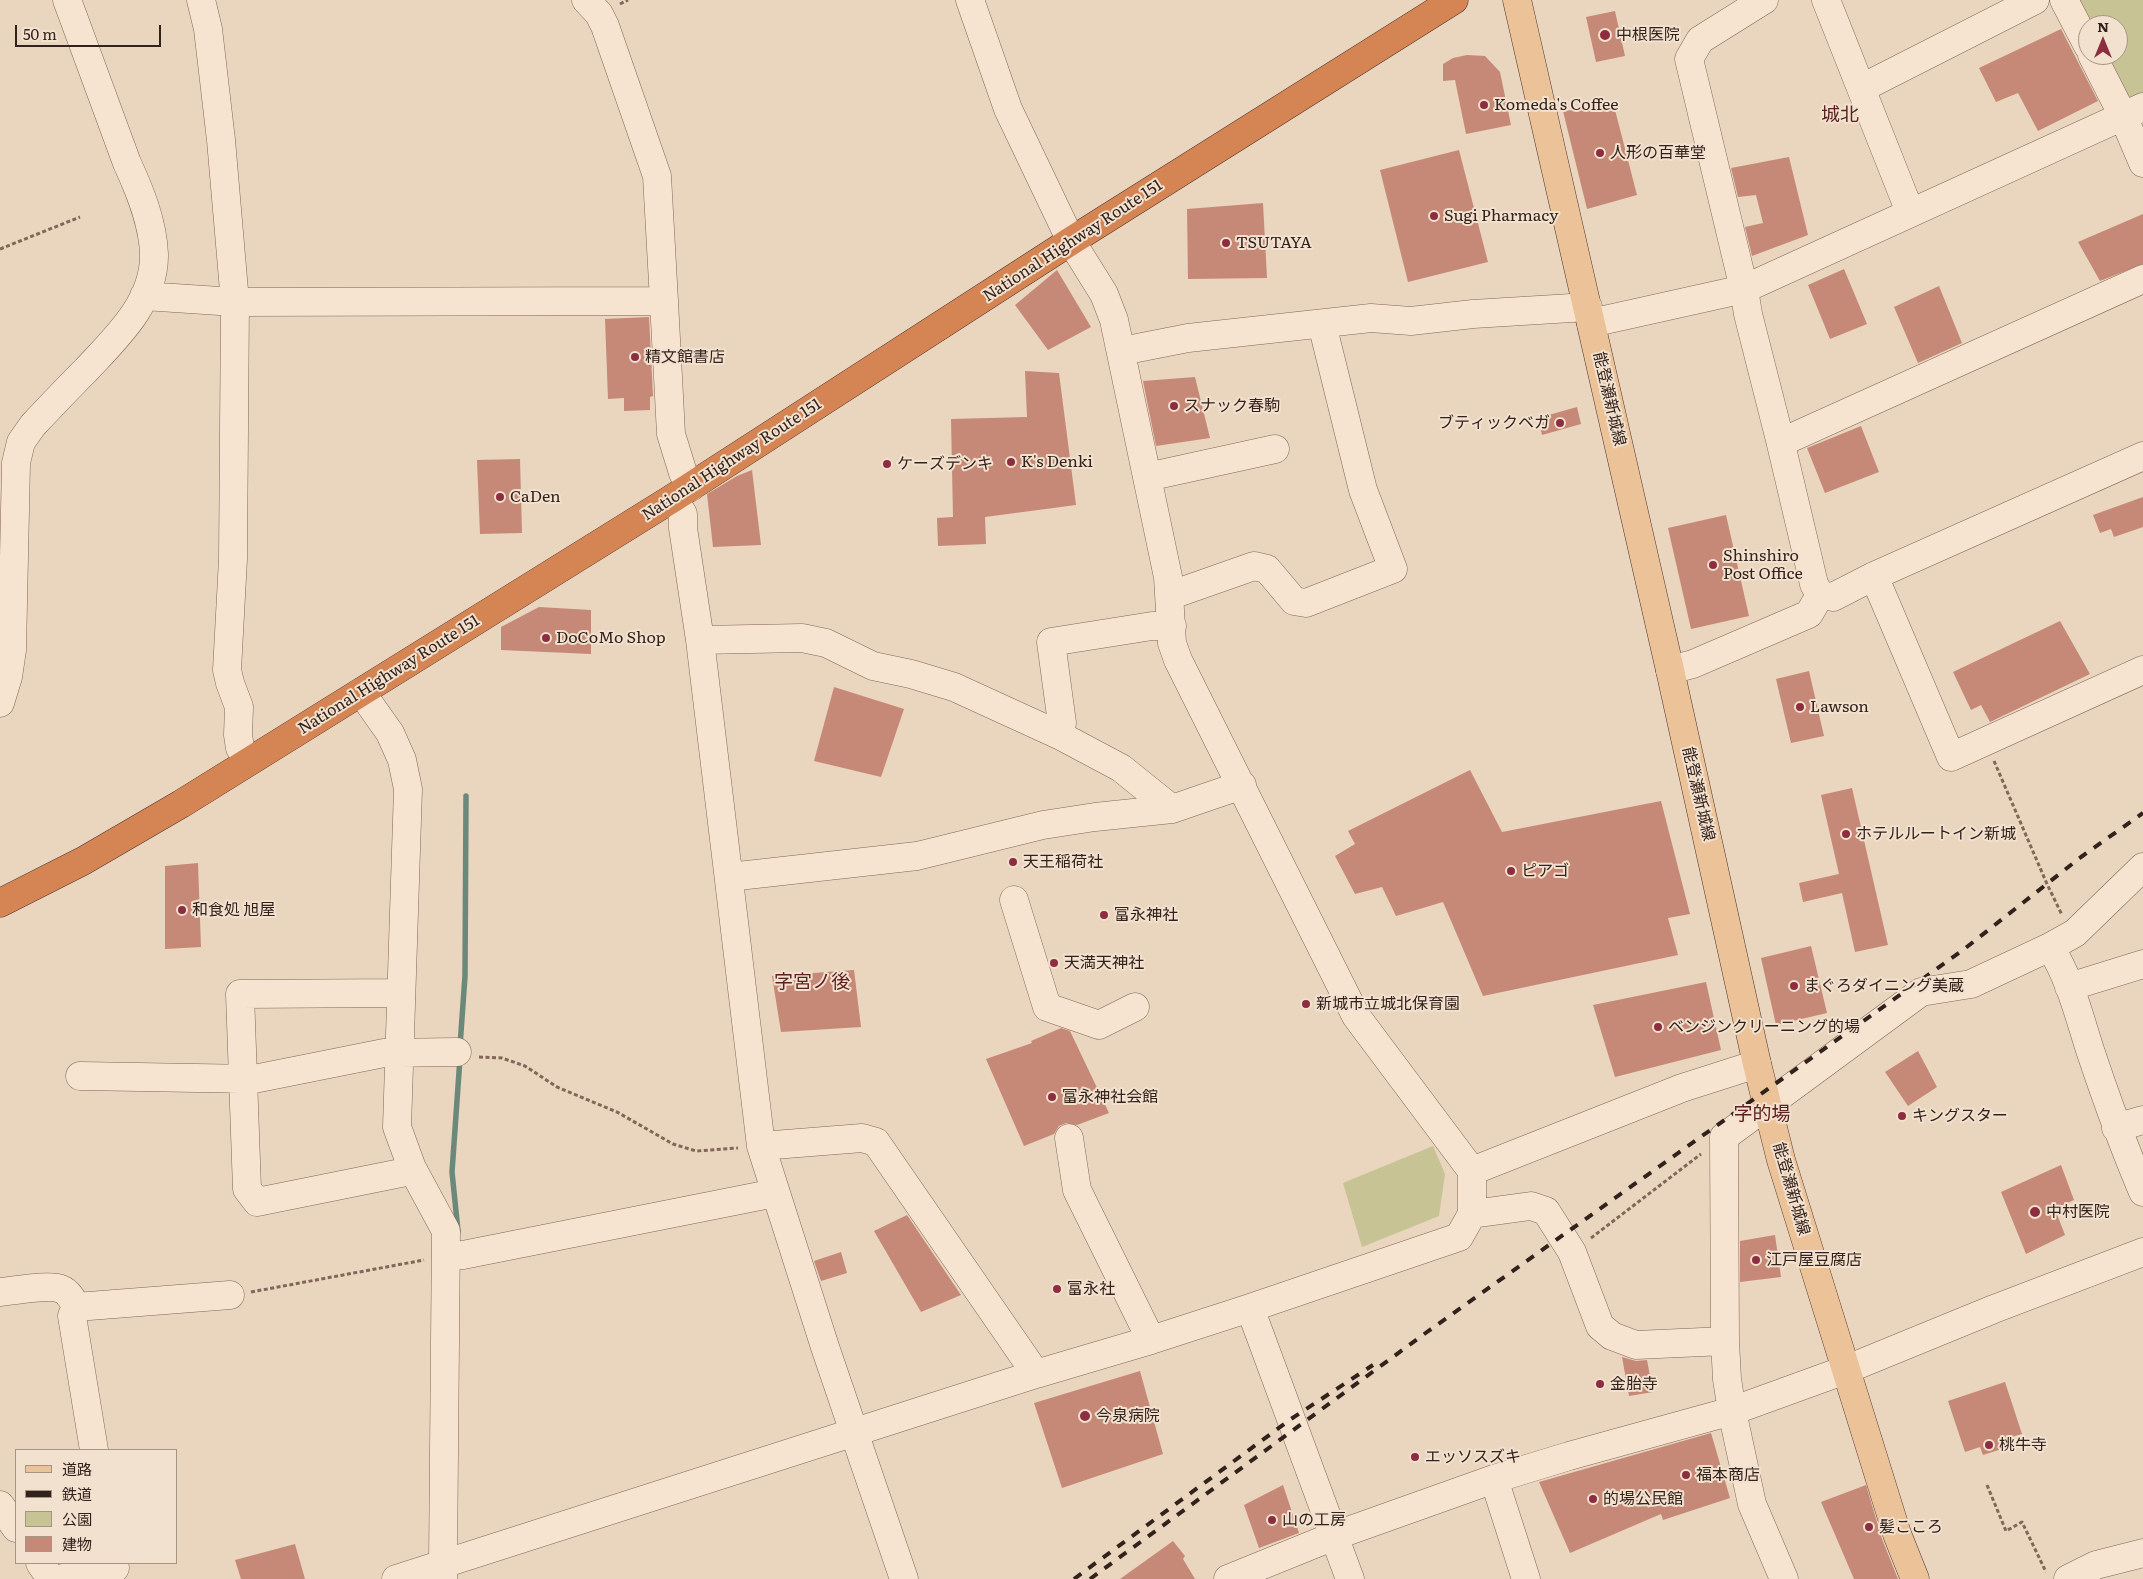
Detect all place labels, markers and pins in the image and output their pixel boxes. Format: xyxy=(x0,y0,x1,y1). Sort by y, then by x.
place label: 中根医院 xyxy=(1616,25,1680,45)
marker: 中根医院 xyxy=(1598,28,1612,42)
place label: Komeda's Coffee xyxy=(1494,95,1619,115)
marker: Komeda's Coffee xyxy=(1478,99,1490,111)
place label: 人形の百華堂 xyxy=(1610,143,1706,163)
marker: 人形の百華堂 xyxy=(1594,147,1606,159)
place label: Sugi Pharmacy xyxy=(1444,206,1559,226)
marker: Sugi Pharmacy xyxy=(1428,210,1440,222)
place label: TSUTAYA xyxy=(1236,233,1312,253)
marker: TSUTAYA xyxy=(1220,237,1232,249)
place label: 精文館書店 xyxy=(645,347,725,367)
marker: 精文館書店 xyxy=(629,351,641,363)
place label: スナック春駒 xyxy=(1184,396,1280,416)
marker: スナック春駒 xyxy=(1168,400,1180,412)
place label: ブティックベガ xyxy=(1438,413,1550,433)
marker: ブティックベガ xyxy=(1554,417,1566,429)
place label: K's Denki xyxy=(1021,452,1093,472)
place label: ケーズデンキ xyxy=(897,454,993,474)
marker: K's Denki xyxy=(1005,456,1017,468)
marker: ケーズデンキ xyxy=(881,458,893,470)
place label: CaDen xyxy=(510,487,561,507)
marker: CaDen xyxy=(494,491,506,503)
place label: Shinshiro Post Office xyxy=(1723,546,1803,584)
marker: Shinshiro Post Office xyxy=(1707,559,1719,571)
place label: DoCoMo Shop xyxy=(556,628,666,648)
marker: DoCoMo Shop xyxy=(540,632,552,644)
place label: Lawson xyxy=(1810,697,1869,717)
marker: Lawson xyxy=(1794,701,1806,713)
place label: ホテルルートイン新城 xyxy=(1856,824,2016,844)
marker: ホテルルートイン新城 xyxy=(1840,828,1852,840)
place label: 天王稲荷社 xyxy=(1023,852,1103,872)
marker: 天王稲荷社 xyxy=(1007,856,1019,868)
place label: ピアゴ xyxy=(1521,861,1569,881)
marker: ピアゴ xyxy=(1505,865,1517,877)
place label: 和食処 旭屋 xyxy=(192,900,275,920)
marker: 和食処 旭屋 xyxy=(176,904,188,916)
place label: 富永神社 xyxy=(1114,905,1178,925)
marker: 富永神社 xyxy=(1098,909,1110,921)
place label: 天満天神社 xyxy=(1064,953,1144,973)
marker: 天満天神社 xyxy=(1048,957,1060,969)
place label: まぐろダイニング美蔵 xyxy=(1804,976,1964,996)
marker: まぐろダイニング美蔵 xyxy=(1788,980,1800,992)
place label: 新城市立城北保育園 xyxy=(1316,994,1460,1014)
marker: 新城市立城北保育園 xyxy=(1300,998,1312,1010)
place label: ベンジンクリーニング的場 xyxy=(1668,1017,1860,1037)
marker: ベンジンクリーニング的場 xyxy=(1652,1021,1664,1033)
place label: 富永神社会館 xyxy=(1062,1087,1158,1107)
marker: 富永神社会館 xyxy=(1046,1091,1058,1103)
place label: キングスター xyxy=(1912,1106,2008,1126)
marker: キングスター xyxy=(1896,1110,1908,1122)
place label: 中村医院 xyxy=(2046,1202,2110,1222)
marker: 中村医院 xyxy=(2028,1205,2042,1219)
place label: 江戸屋豆腐店 xyxy=(1766,1250,1862,1270)
marker: 江戸屋豆腐店 xyxy=(1750,1254,1762,1266)
place label: 富永社 xyxy=(1067,1279,1115,1299)
marker: 富永社 xyxy=(1051,1283,1063,1295)
place label: 金胎寺 xyxy=(1610,1374,1658,1394)
marker: 金胎寺 xyxy=(1594,1378,1606,1390)
place label: 今泉病院 xyxy=(1096,1406,1160,1426)
marker: 今泉病院 xyxy=(1078,1409,1092,1423)
place label: 桃牛寺 xyxy=(1999,1435,2047,1455)
marker: 桃牛寺 xyxy=(1983,1439,1995,1451)
place label: エッソスズキ xyxy=(1425,1447,1521,1467)
marker: エッソスズキ xyxy=(1409,1451,1421,1463)
place label: 福本商店 xyxy=(1696,1465,1760,1485)
marker: 福本商店 xyxy=(1680,1469,1692,1481)
place label: 的場公民館 xyxy=(1603,1489,1683,1509)
marker: 的場公民館 xyxy=(1587,1493,1599,1505)
place label: 山の工房 xyxy=(1282,1510,1346,1530)
marker: 山の工房 xyxy=(1266,1514,1278,1526)
place label: 髪こころ xyxy=(1879,1517,1943,1537)
marker: 髪こころ xyxy=(1863,1521,1875,1533)

